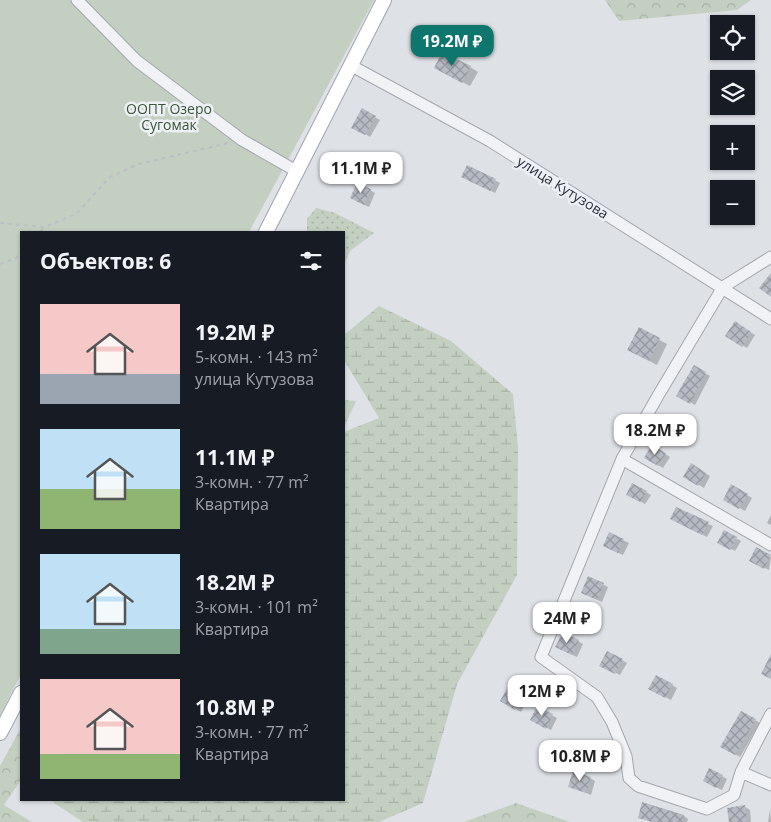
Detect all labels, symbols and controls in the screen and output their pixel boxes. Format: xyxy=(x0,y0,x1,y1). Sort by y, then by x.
map controls xyxy=(710,15,755,225)
button: locate xyxy=(710,15,755,60)
pin: 19.2M ₽ xyxy=(406,24,498,67)
text: 19.2M ₽ xyxy=(422,30,482,52)
button: layers xyxy=(710,70,755,115)
park label: ООПТ Озеро Сугомак xyxy=(126,99,212,134)
button: + xyxy=(710,125,755,170)
street label: улица Кутузова xyxy=(514,151,612,223)
pin: 11.1M ₽ xyxy=(315,152,407,194)
text: 11.1M ₽ xyxy=(331,157,391,179)
button: − xyxy=(710,180,755,225)
text: Объектов: 6 xyxy=(40,247,171,275)
icon: filters xyxy=(297,247,325,275)
text: 19.2M ₽ xyxy=(195,318,275,346)
icon: home xyxy=(80,324,140,384)
text: 5-комн. · 143 m² xyxy=(195,346,318,368)
text: улица Кутузова xyxy=(195,368,314,390)
pin: 18.2M ₽ xyxy=(609,414,701,456)
text: 18.2M ₽ xyxy=(625,419,685,441)
text: 11.1M ₽ xyxy=(195,443,275,471)
icon: home xyxy=(80,449,140,509)
text: 3-комн. · 77 m² xyxy=(195,471,309,493)
text: Квартира xyxy=(195,493,269,515)
text: 18.2M ₽ xyxy=(195,568,275,596)
icon: home xyxy=(80,574,140,634)
text: 3-комн. · 101 m² xyxy=(195,596,318,618)
pin: 24M ₽ xyxy=(532,602,602,644)
text: 24M ₽ xyxy=(544,607,590,629)
text: Квартира xyxy=(195,618,269,640)
pin: 12M ₽ xyxy=(507,674,577,717)
text: 12M ₽ xyxy=(519,680,565,702)
text: 10.8M ₽ xyxy=(195,693,275,721)
icon: home xyxy=(80,699,140,759)
text: 3-комн. · 77 m² xyxy=(195,721,309,743)
pin: 10.8M ₽ xyxy=(534,740,626,782)
text: Квартира xyxy=(195,743,269,765)
text: 10.8M ₽ xyxy=(550,745,610,767)

